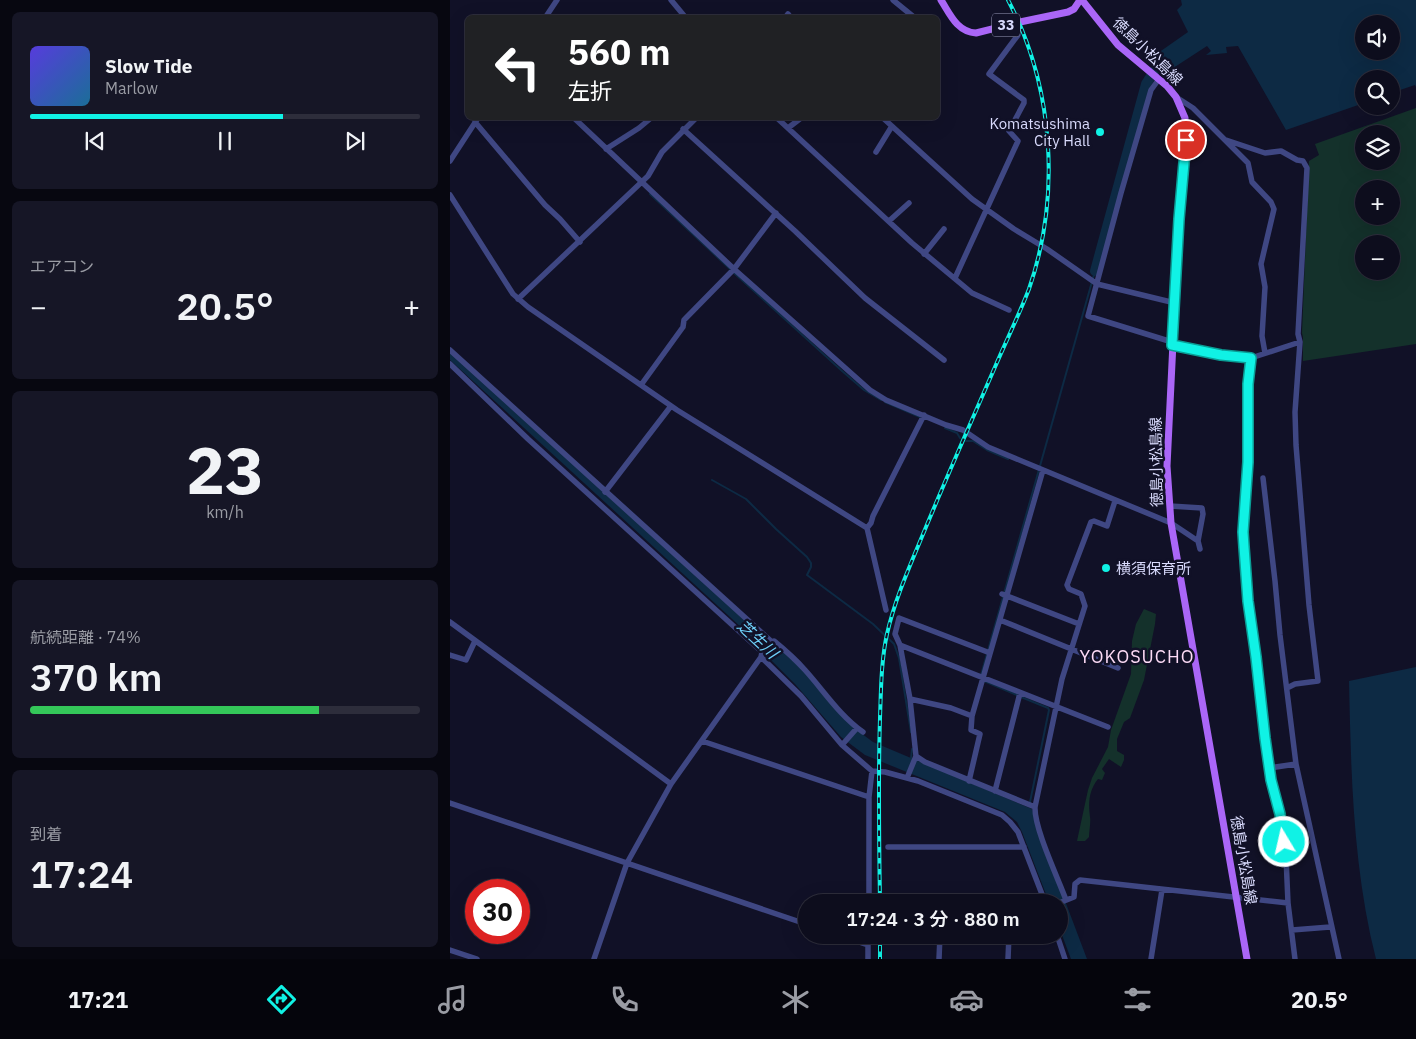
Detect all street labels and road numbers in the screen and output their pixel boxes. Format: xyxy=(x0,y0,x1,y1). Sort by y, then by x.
street label: 徳島小松島線 xyxy=(1109,13,1187,89)
road number: 33 xyxy=(992,14,1020,36)
street label: 徳島小松島線 xyxy=(1146,417,1166,507)
street label: 徳島小松島線 xyxy=(1227,814,1261,906)

